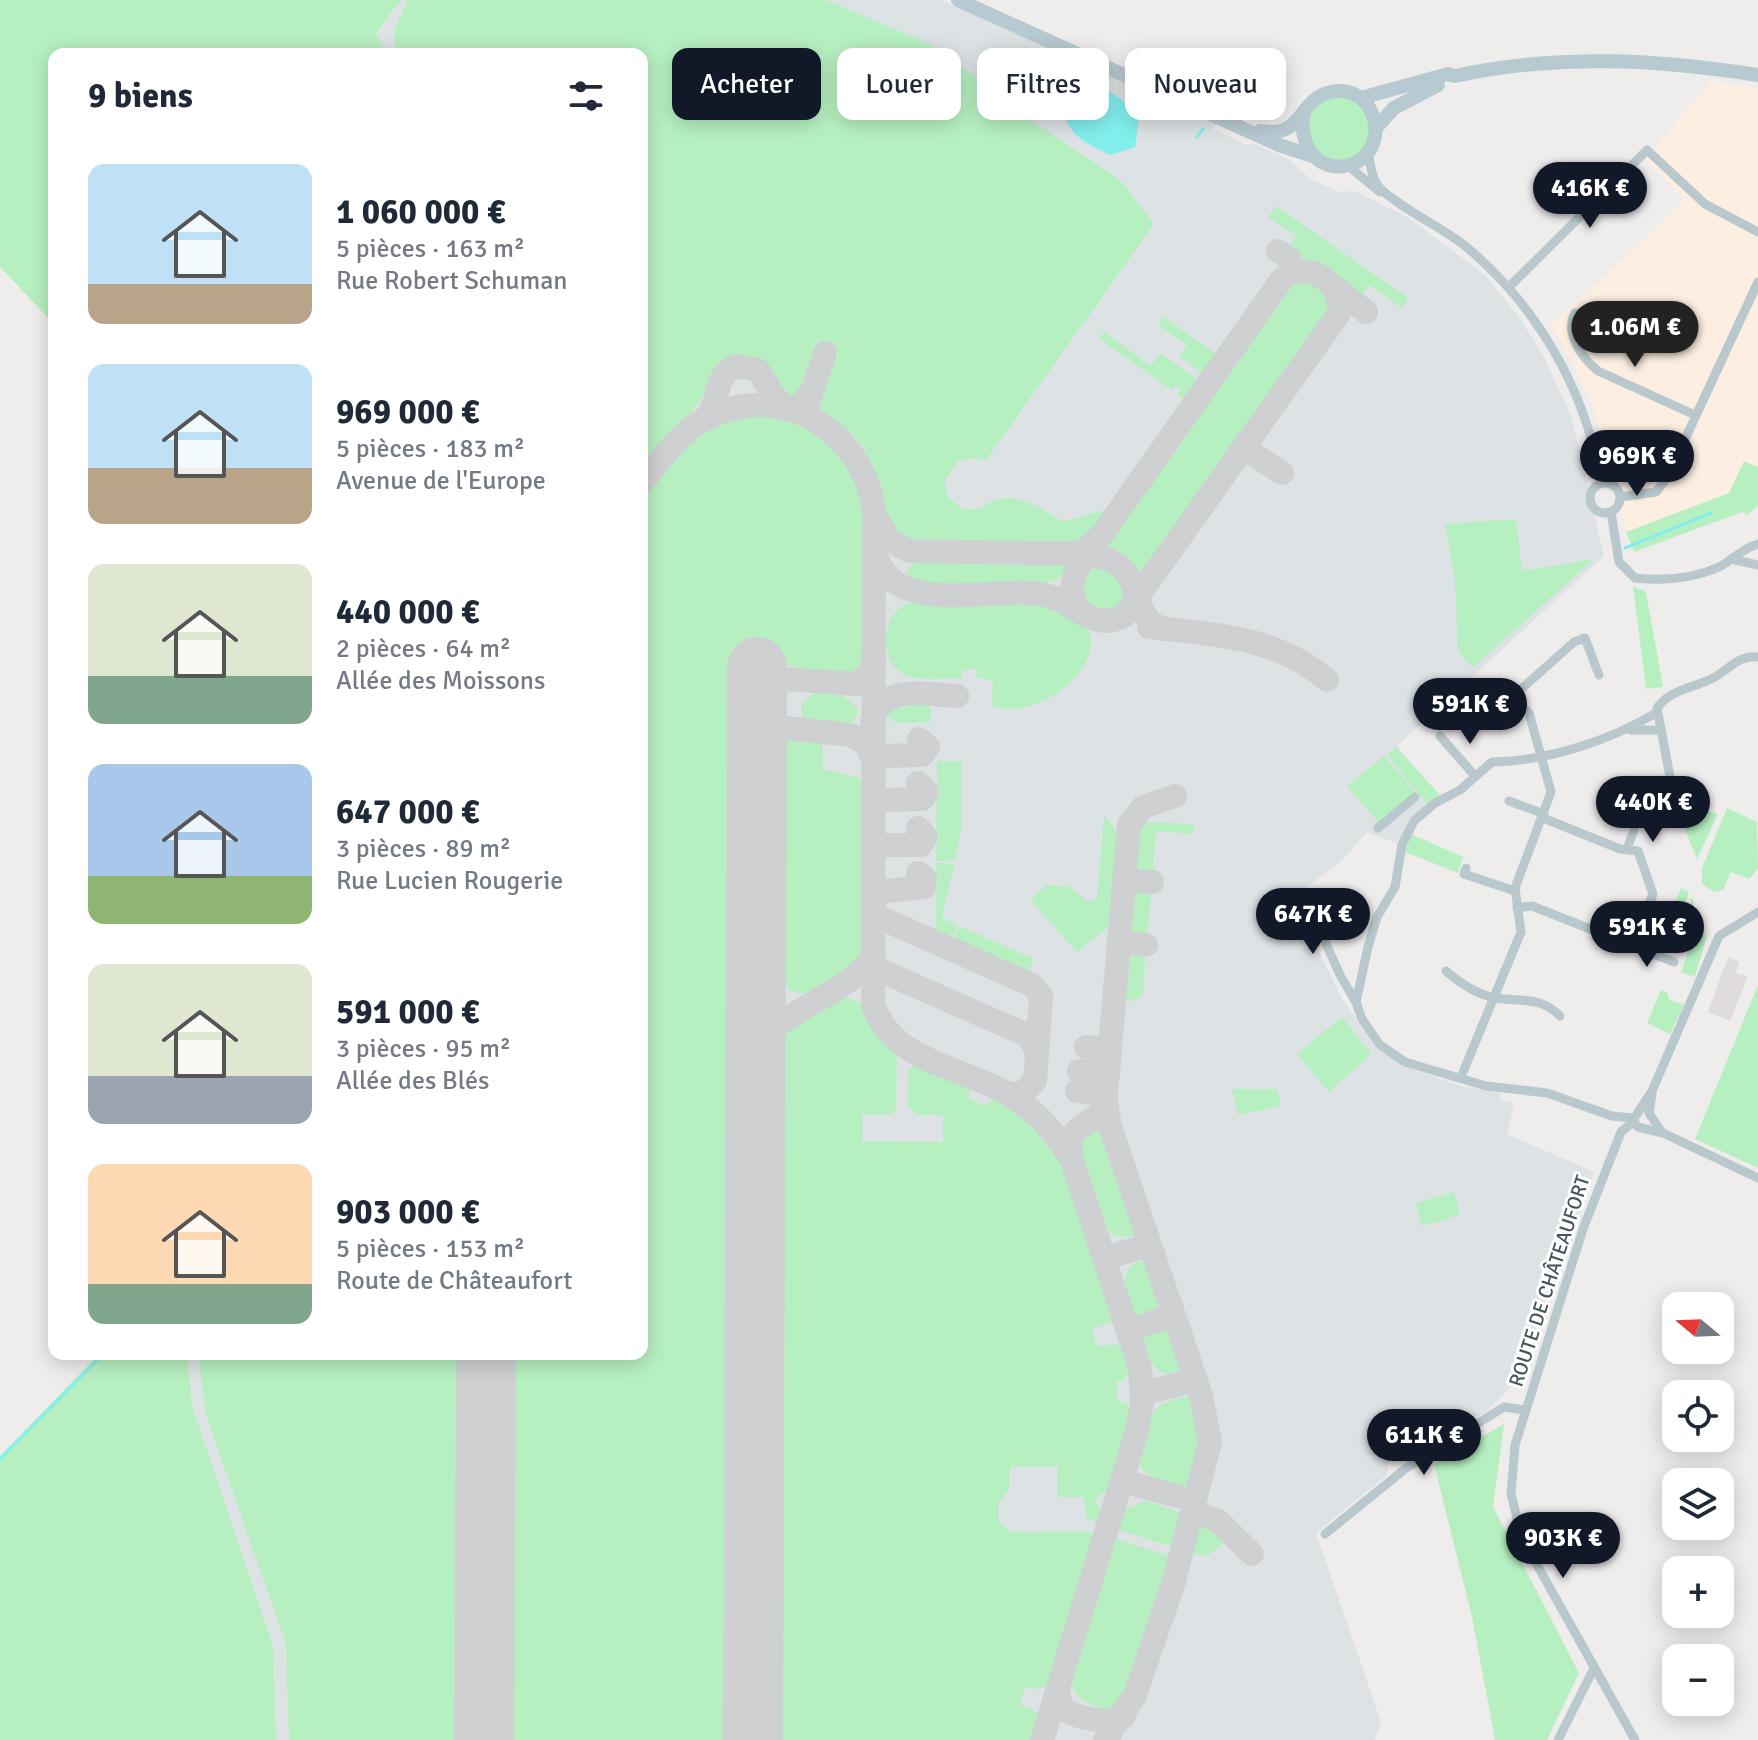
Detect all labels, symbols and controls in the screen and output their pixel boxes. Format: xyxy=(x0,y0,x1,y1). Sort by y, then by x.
chip: Acheter xyxy=(672,48,821,120)
chip: Louer xyxy=(837,48,961,120)
chip: Filtres xyxy=(977,48,1109,120)
chip: Nouveau xyxy=(1125,48,1286,120)
icon: filters xyxy=(564,74,608,118)
text: 9 biens xyxy=(88,75,193,117)
pin: 416K € xyxy=(1525,162,1655,230)
text: 416K € xyxy=(1551,172,1629,204)
text: 1 060 000 € xyxy=(336,191,505,233)
icon: home xyxy=(152,196,248,292)
text: 5 pièces · 163 m² xyxy=(336,233,525,265)
text: Rue Robert Schuman xyxy=(336,265,568,297)
pin: 1.06M € xyxy=(1561,301,1709,369)
text: 1.06M € xyxy=(1589,311,1681,343)
text: 969 000 € xyxy=(336,391,479,433)
icon: home xyxy=(152,396,248,492)
pin: 969K € xyxy=(1572,430,1702,498)
text: 5 pièces · 183 m² xyxy=(336,433,525,465)
text: 969K € xyxy=(1598,440,1676,472)
text: Avenue de l'Europe xyxy=(336,465,546,497)
text: 440 000 € xyxy=(336,591,479,633)
icon: home xyxy=(152,596,248,692)
text: 2 pièces · 64 m² xyxy=(336,633,511,665)
text: Allée des Moissons xyxy=(336,665,545,697)
pin: 591K € xyxy=(1405,678,1535,746)
text: 591K € xyxy=(1431,688,1509,720)
pin: 440K € xyxy=(1588,776,1718,844)
text: 440K € xyxy=(1614,786,1692,818)
text: 647 000 € xyxy=(336,791,479,833)
icon: home xyxy=(152,796,248,892)
text: 3 pièces · 89 m² xyxy=(336,833,511,865)
text: Rue Lucien Rougerie xyxy=(336,865,563,897)
pin: 647K € xyxy=(1248,888,1378,956)
text: 647K € xyxy=(1274,898,1352,930)
pin: 591K € xyxy=(1582,901,1712,969)
text: 591K € xyxy=(1608,911,1686,943)
text: 591 000 € xyxy=(336,991,479,1033)
icon: home xyxy=(152,996,248,1092)
text: 3 pièces · 95 m² xyxy=(336,1033,511,1065)
text: Allée des Blés xyxy=(336,1065,490,1097)
street label: ROUTE DE CHÂTEAUFORT xyxy=(1504,1172,1595,1390)
text: 903 000 € xyxy=(336,1191,479,1233)
icon: home xyxy=(152,1196,248,1292)
text: 5 pièces · 153 m² xyxy=(336,1233,525,1265)
text: Route de Châteaufort xyxy=(336,1265,572,1297)
north arrow xyxy=(1662,1292,1734,1364)
map controls xyxy=(1662,1292,1734,1716)
button: locate xyxy=(1662,1380,1734,1452)
pin: 611K € xyxy=(1359,1409,1489,1477)
text: 611K € xyxy=(1385,1419,1463,1451)
button: layers xyxy=(1662,1468,1734,1540)
pin: 903K € xyxy=(1498,1512,1628,1580)
text: 903K € xyxy=(1524,1522,1602,1554)
button: + xyxy=(1662,1556,1734,1628)
button: − xyxy=(1662,1644,1734,1716)

